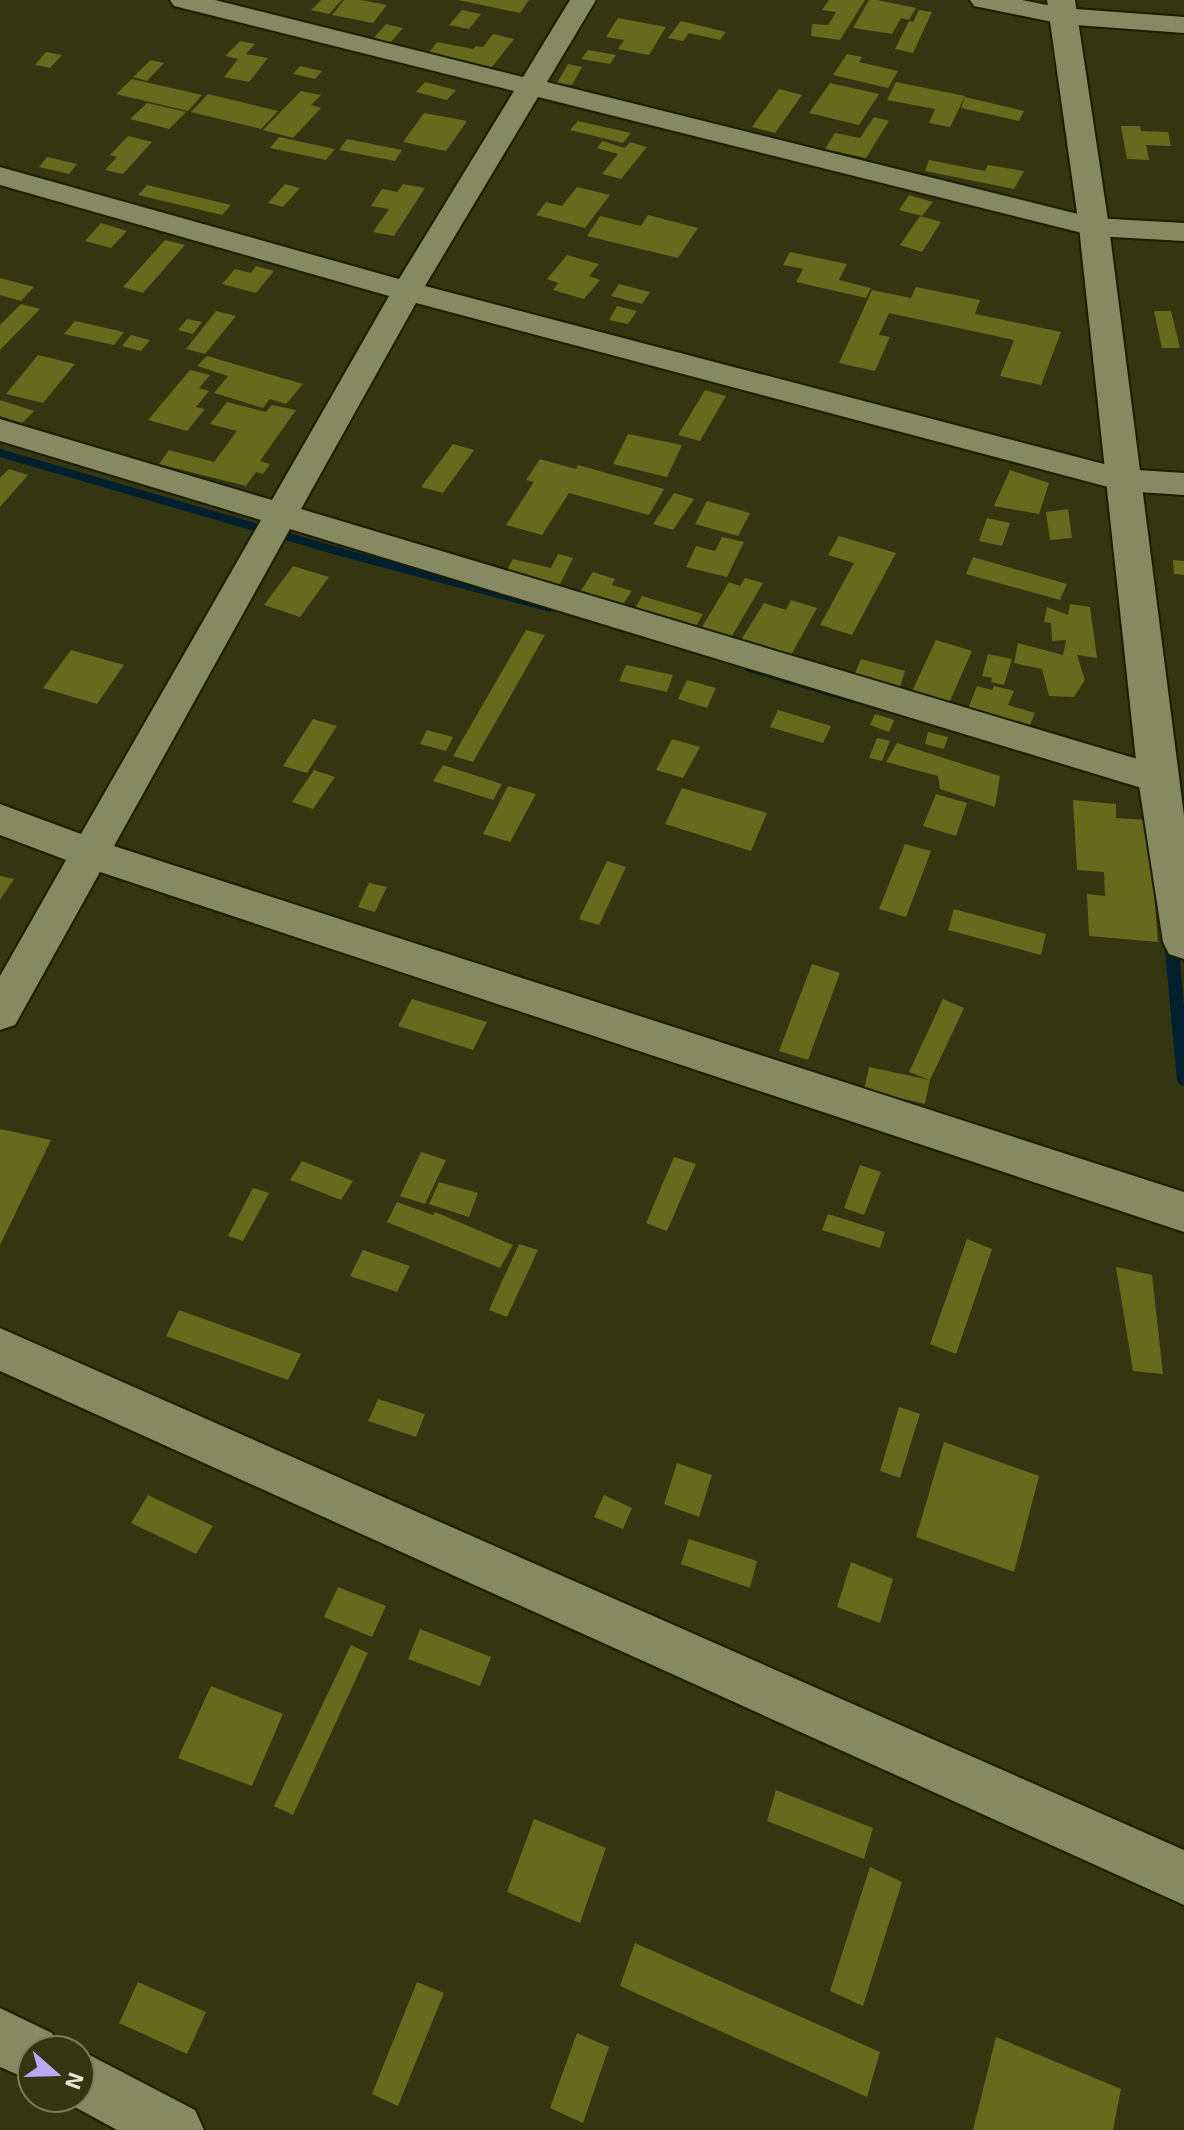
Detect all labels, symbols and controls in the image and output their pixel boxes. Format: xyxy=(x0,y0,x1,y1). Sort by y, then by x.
north arrow xyxy=(16,2034,96,2114)
text: N xyxy=(61,2069,91,2093)

